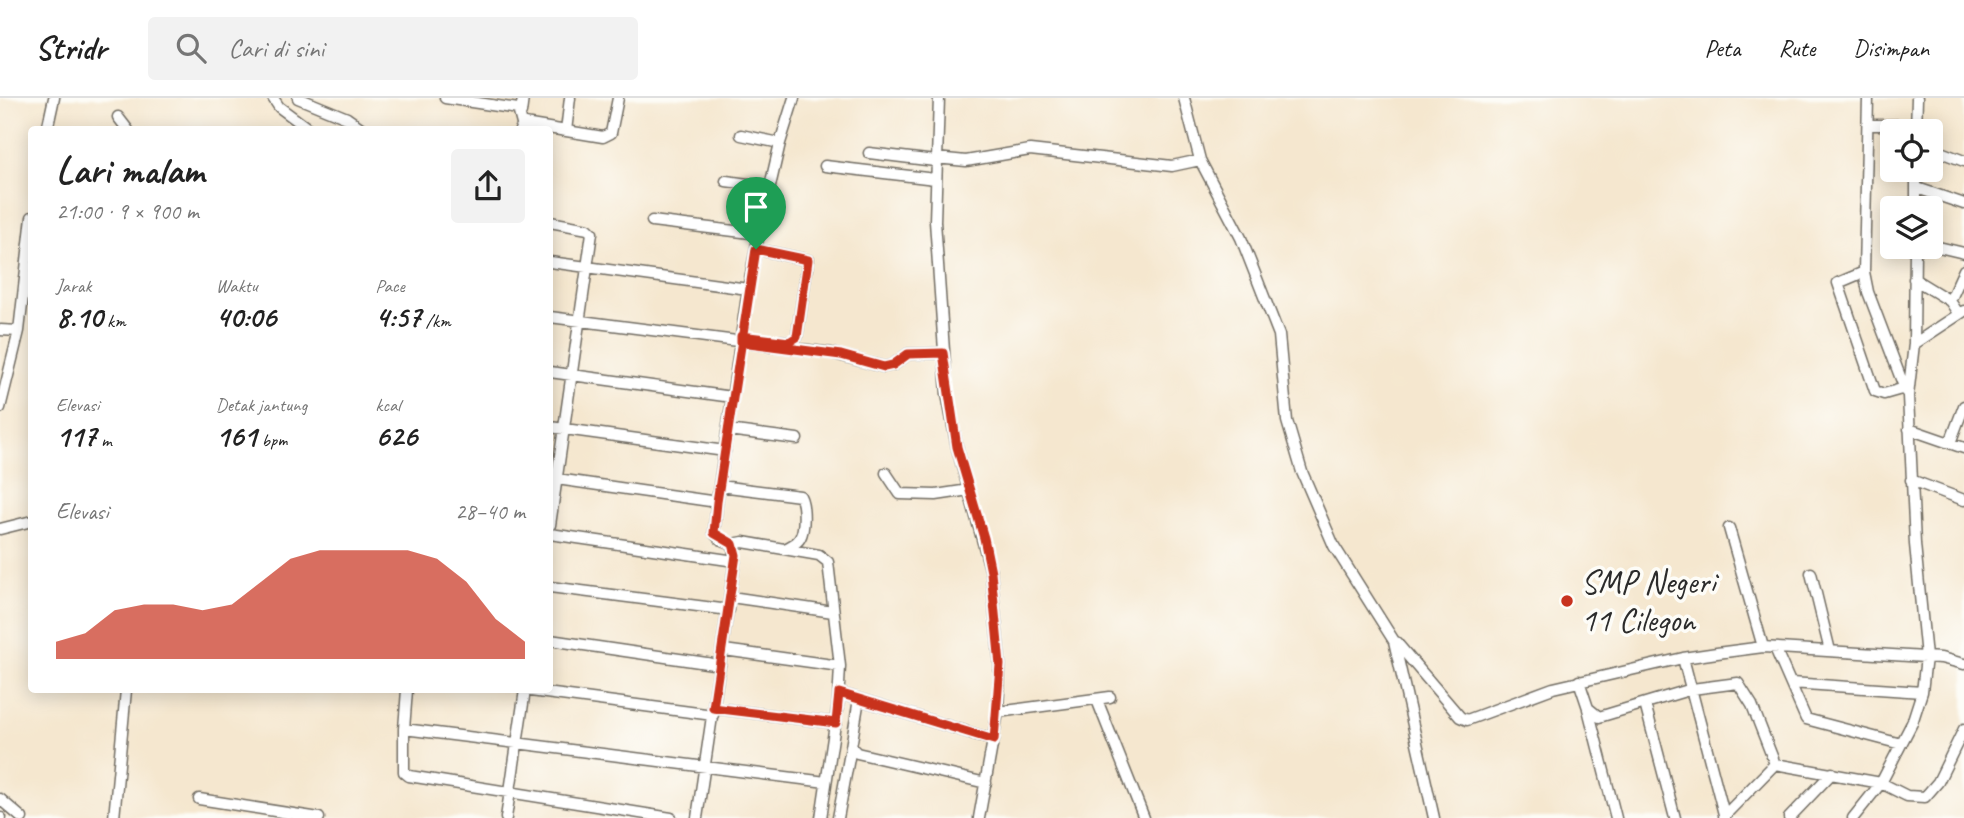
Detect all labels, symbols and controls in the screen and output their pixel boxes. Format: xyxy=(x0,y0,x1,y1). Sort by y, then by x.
search box xyxy=(148,17,638,80)
text: Stridr xyxy=(35,27,106,69)
icon: search xyxy=(172,29,210,67)
text: Cari di sini xyxy=(228,32,324,65)
text: Peta xyxy=(1704,33,1740,63)
text: Rute xyxy=(1778,33,1815,63)
text: Disimpan xyxy=(1853,33,1929,63)
map controls xyxy=(1880,119,1943,259)
button: locate xyxy=(1880,119,1943,182)
text: Lari malam xyxy=(56,147,204,194)
button: share xyxy=(451,149,525,223)
pin xyxy=(726,177,786,249)
icon: arrive xyxy=(737,188,775,226)
button: layers xyxy=(1880,196,1943,259)
text: 21:00 · 9 × 900 m xyxy=(56,197,199,226)
text: Jarak xyxy=(56,274,91,298)
text: Waktu xyxy=(216,274,258,298)
text: Pace xyxy=(375,274,405,298)
text: 8.10 xyxy=(56,298,102,336)
text: 40:06 xyxy=(216,298,276,336)
text: 4:57 xyxy=(375,298,421,336)
text: km xyxy=(102,309,126,333)
text: /km xyxy=(421,309,451,333)
text: Elevasi xyxy=(56,393,99,417)
text: Detak jantung xyxy=(216,393,307,417)
text: kcal xyxy=(375,393,400,417)
text: 117 xyxy=(56,417,96,455)
text: 161 xyxy=(216,417,257,455)
text: 626 xyxy=(375,417,417,455)
text: m xyxy=(96,428,112,452)
text: bpm xyxy=(257,428,287,452)
text: Elevasi xyxy=(56,497,109,526)
text: 28–40 m xyxy=(455,497,525,526)
place label: SMP Negeri 11 Cilegon xyxy=(1581,561,1719,641)
marker: SMP Negeri 11 Cilegon xyxy=(1559,593,1575,609)

